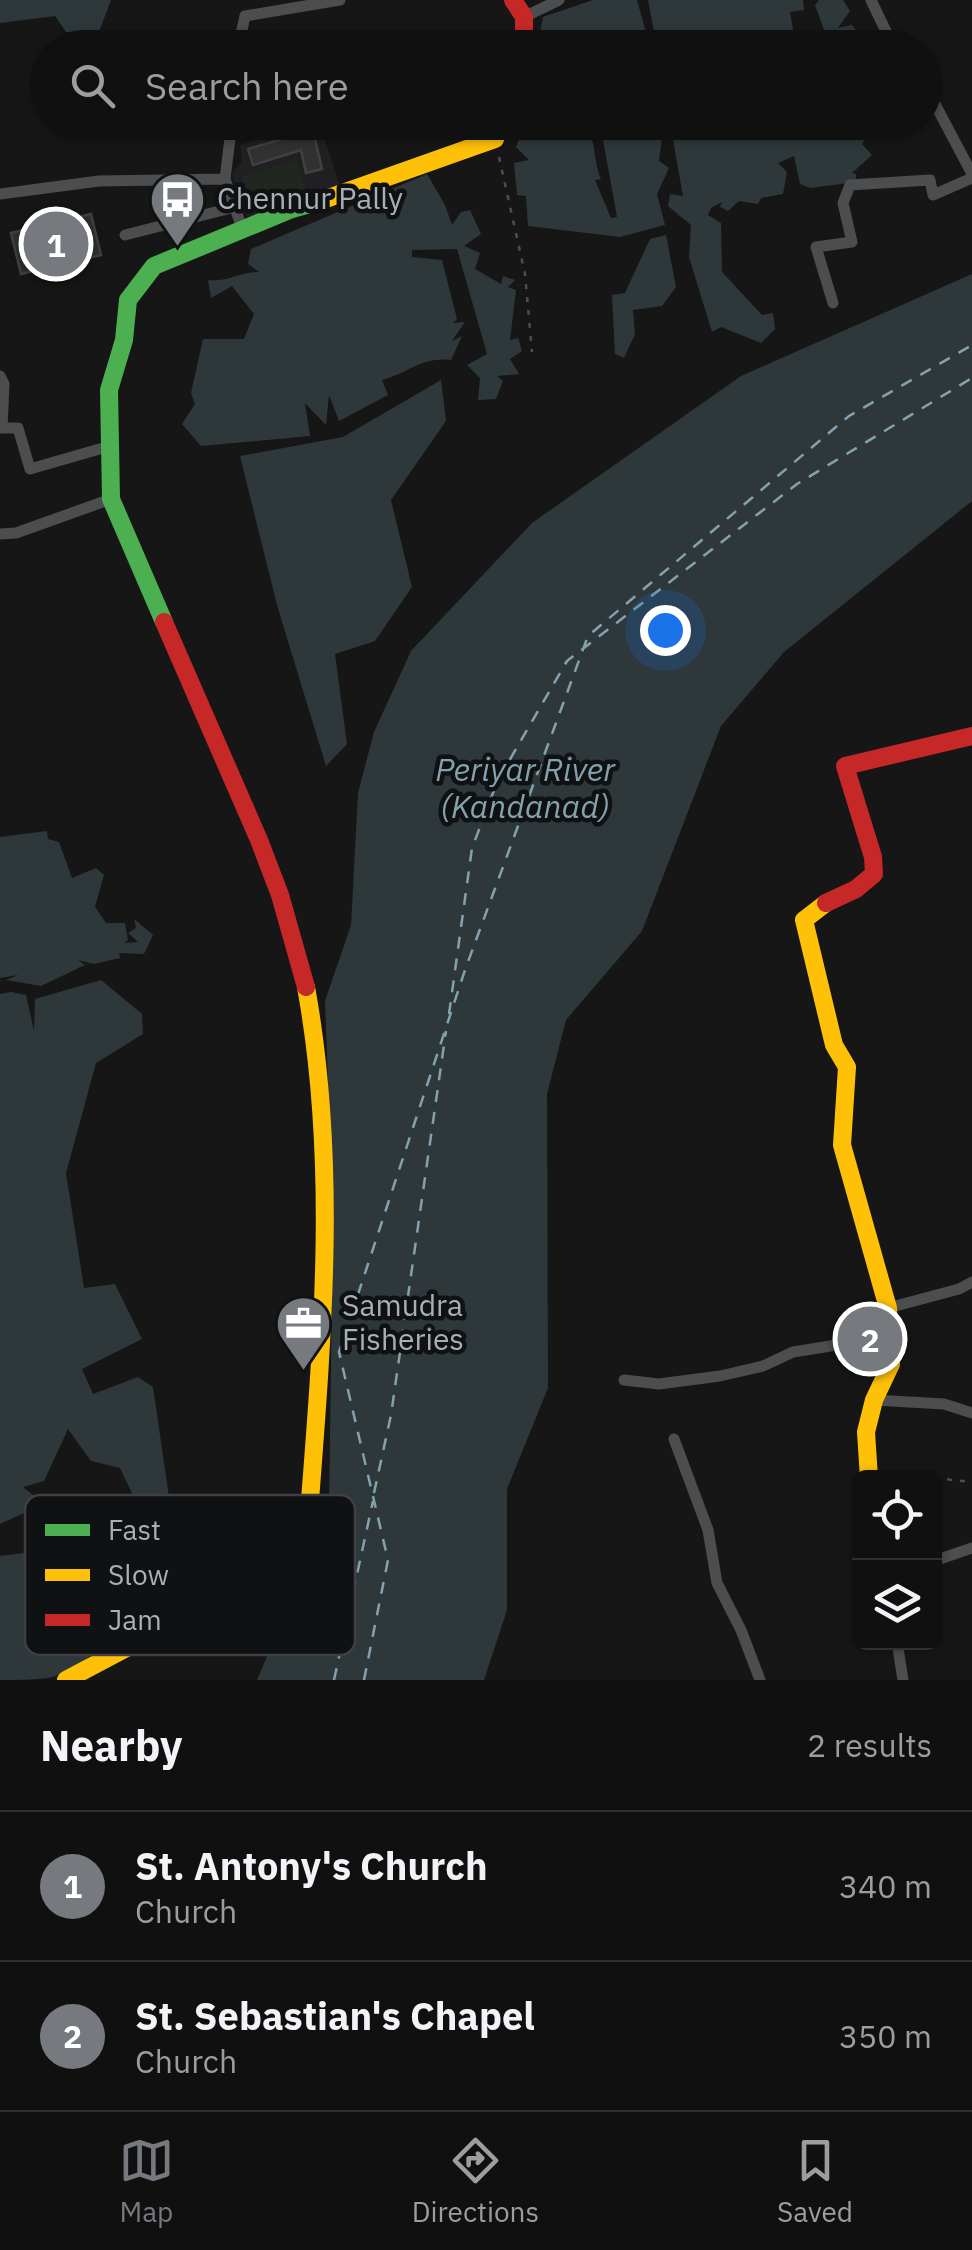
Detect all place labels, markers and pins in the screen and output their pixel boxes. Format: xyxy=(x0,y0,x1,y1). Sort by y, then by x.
bus stop icon: Chennur Pally xyxy=(148,169,208,248)
place label: Chennur Pally xyxy=(217,178,403,217)
pin: 1 xyxy=(23,206,88,282)
place label: Samudra Fisheries xyxy=(342,1285,464,1358)
office icon: Samudra Fisheries xyxy=(273,1293,333,1372)
pin: 2 xyxy=(838,1302,902,1376)

